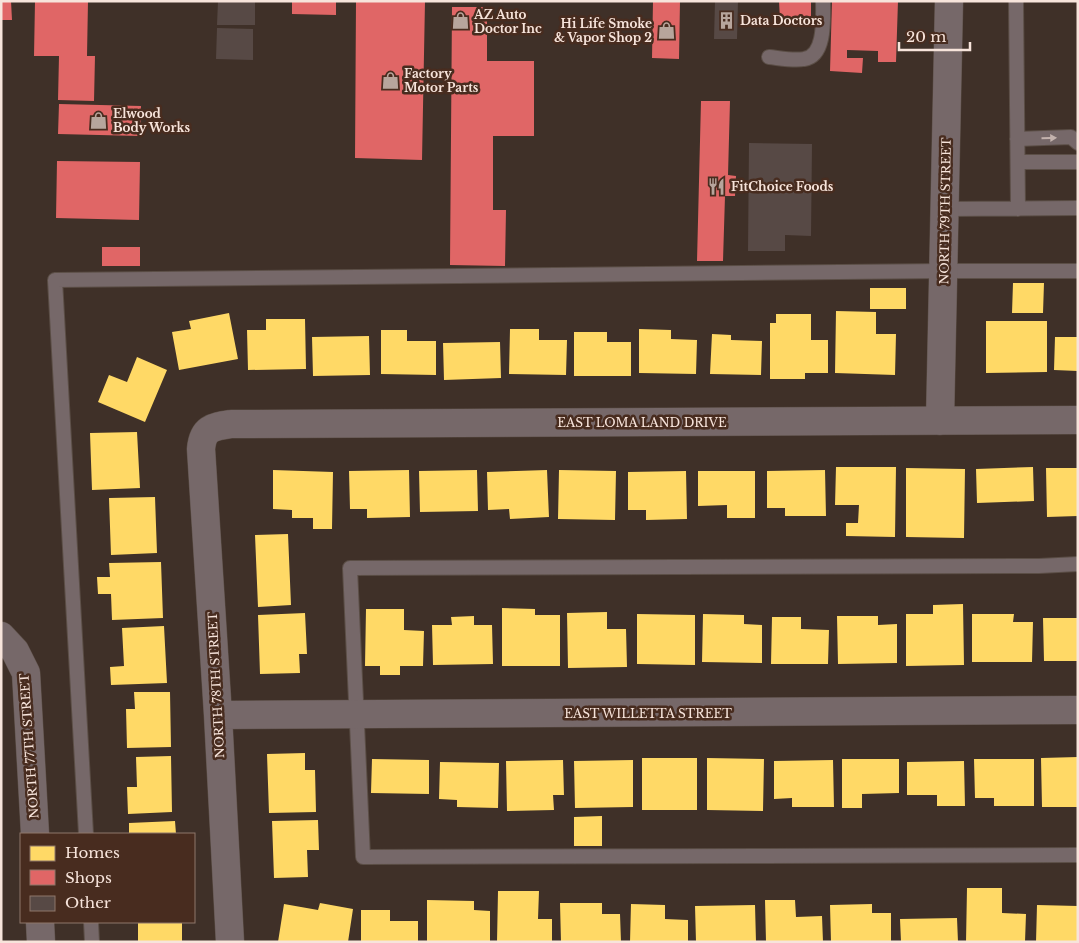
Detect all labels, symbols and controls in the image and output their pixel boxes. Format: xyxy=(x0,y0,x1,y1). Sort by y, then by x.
place label: AZ Auto Doctor Inc xyxy=(473,7,542,36)
building icon: Data Doctors xyxy=(716,10,736,30)
shop icon: AZ Auto Doctor Inc xyxy=(450,11,470,31)
place label: Data Doctors xyxy=(740,13,823,28)
place label: Hi Life Smoke & Vapor Shop 2 xyxy=(554,16,652,45)
shop icon: Hi Life Smoke & Vapor Shop 2 xyxy=(656,20,676,40)
scale bar xyxy=(899,20,970,52)
text: 20 m xyxy=(906,27,946,46)
place label: Factory Motor Parts xyxy=(404,66,479,95)
shop icon: Factory Motor Parts xyxy=(380,70,400,90)
place label: Elwood Body Works xyxy=(113,106,190,135)
shop icon: Elwood Body Works xyxy=(89,110,109,130)
one-way arrow xyxy=(1041,134,1057,142)
street label: NORTH 79TH STREET xyxy=(936,137,954,285)
restaurant icon: FitChoice Foods xyxy=(707,176,727,196)
place label: FitChoice Foods xyxy=(731,179,834,194)
street label: EAST LOMA LAND DRIVE xyxy=(557,415,727,430)
street label: NORTH 78TH STREET xyxy=(205,611,227,759)
street label: NORTH 77TH STREET xyxy=(16,673,42,819)
street label: EAST WILLETTA STREET xyxy=(564,706,732,721)
legend xyxy=(20,833,195,923)
text: Homes xyxy=(65,843,120,862)
text: Shops xyxy=(65,868,112,887)
text: Other xyxy=(65,893,112,912)

